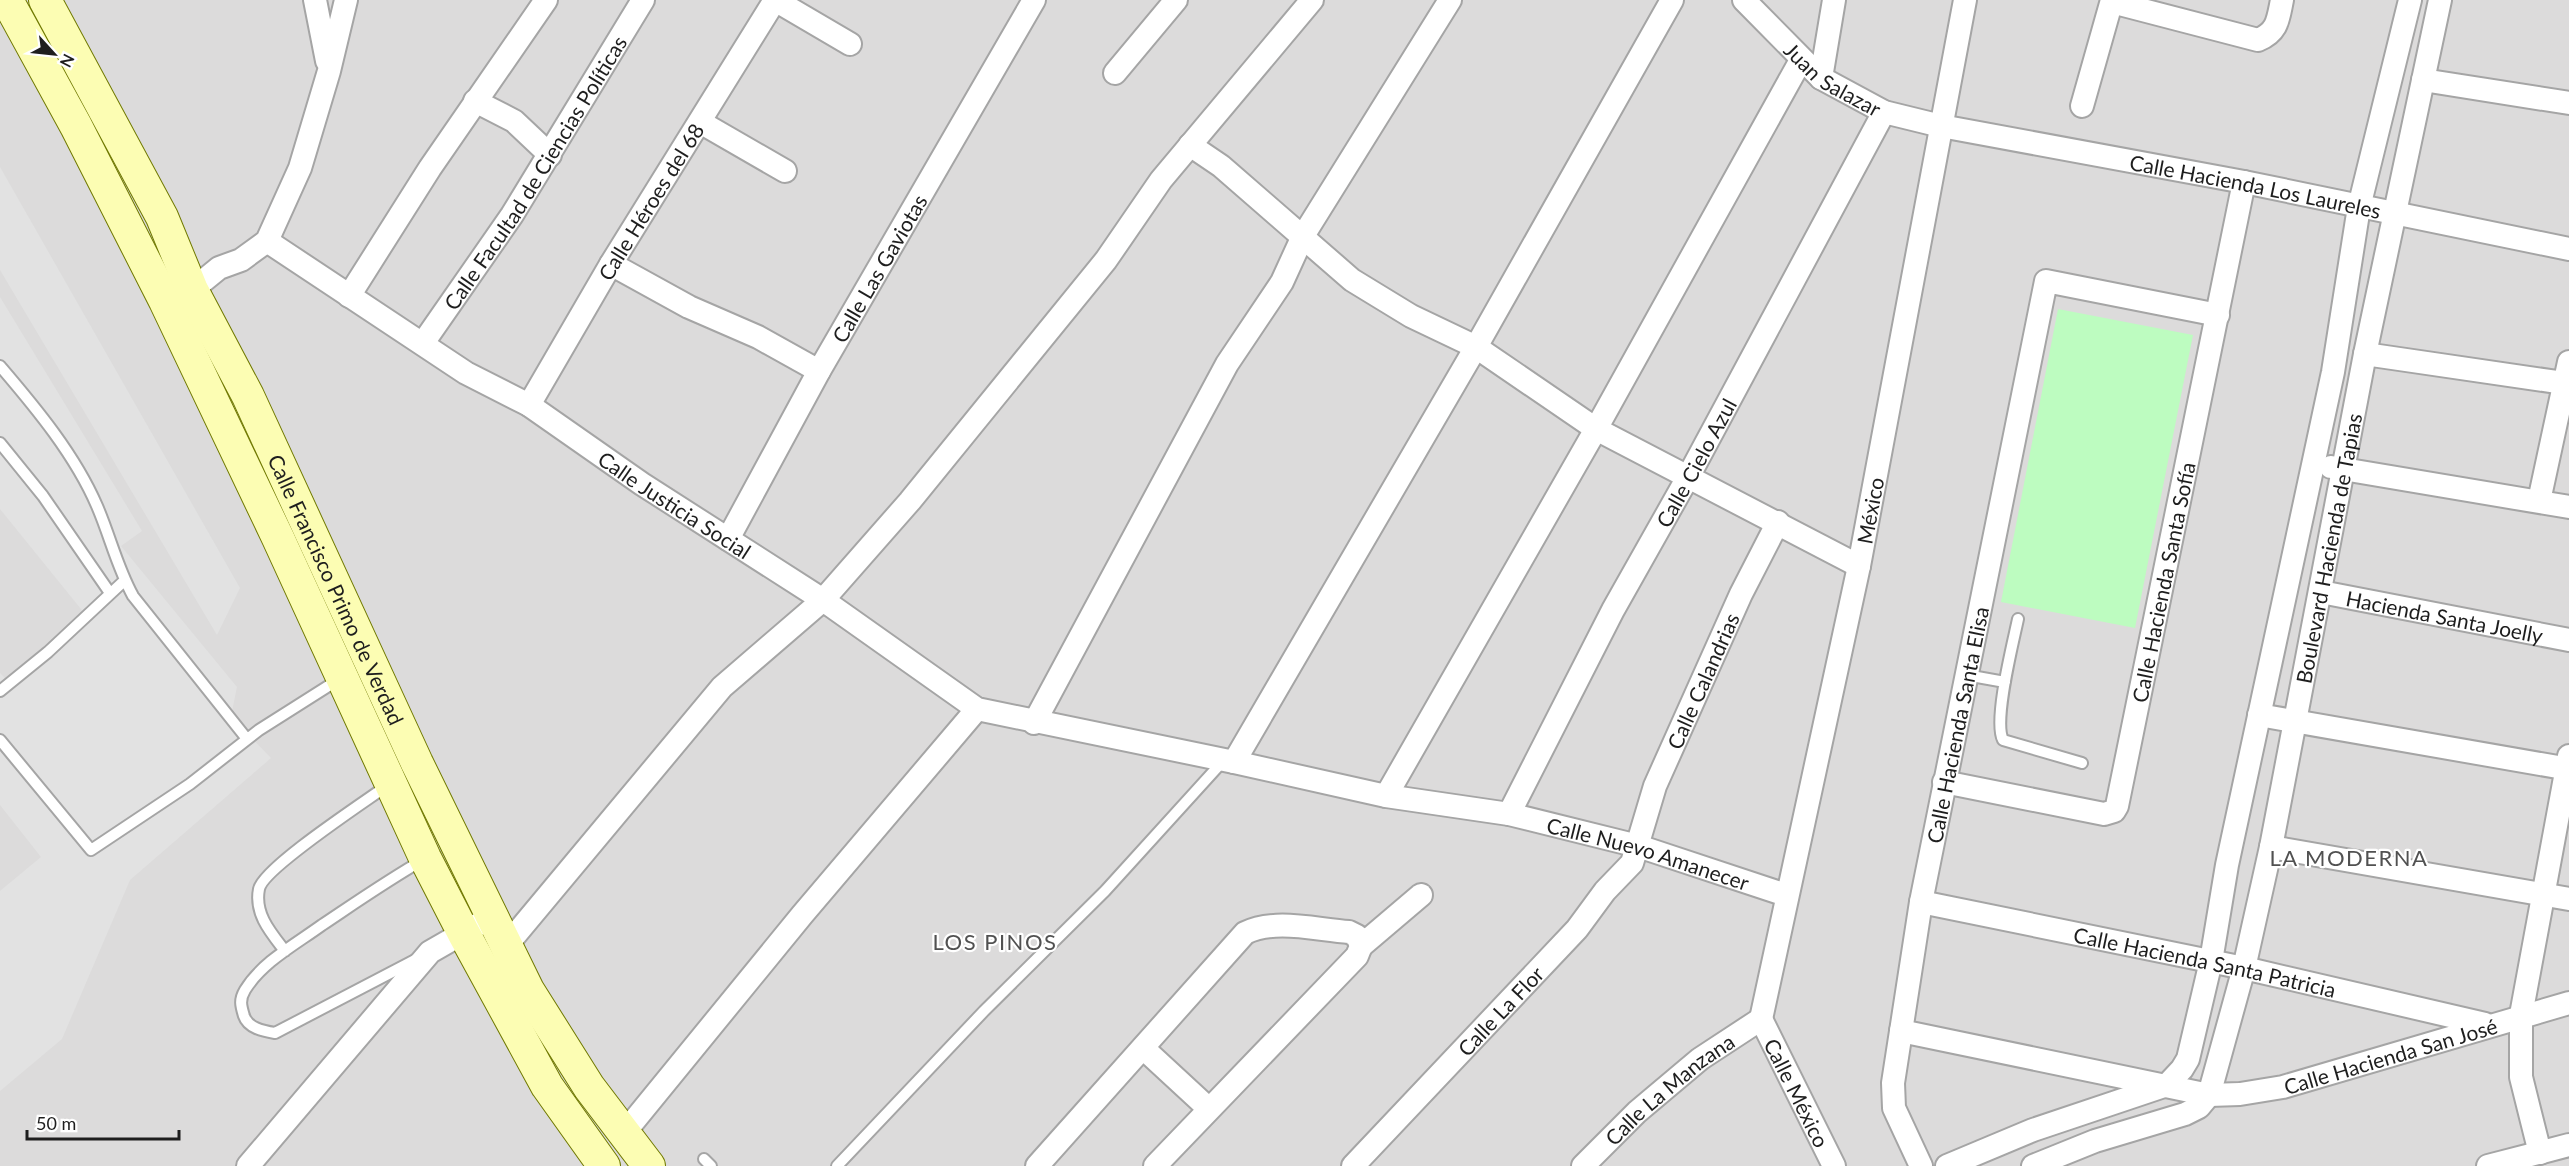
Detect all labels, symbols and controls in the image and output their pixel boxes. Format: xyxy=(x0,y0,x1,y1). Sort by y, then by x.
north arrow xyxy=(24,24,84,84)
street label: Calle Facultad de Ciencias Políticas xyxy=(438,31,631,314)
street label: Juan Salazar xyxy=(1780,37,1886,121)
text: N xyxy=(57,51,79,71)
street label: Calle Héroes del 68 xyxy=(592,118,708,284)
street label: Calle Hacienda Los Laureles xyxy=(2128,149,2383,222)
street label: Calle Las Gaviotas xyxy=(826,190,931,347)
street label: Calle Cielo Azul xyxy=(1650,394,1741,531)
street label: Boulevard Hacienda de Tapias xyxy=(2290,411,2366,685)
street label: Calle Justicia Social xyxy=(594,445,756,563)
street label: Calle Francisco Primo de Verdad xyxy=(264,450,410,728)
street label: Calle Hacienda Santa Sofía xyxy=(2126,460,2199,704)
street label: México xyxy=(1851,475,1888,546)
street label: Hacienda Santa Joelly xyxy=(2344,585,2545,647)
street label: Calle Hacienda Santa Elisa xyxy=(1921,604,1993,845)
street label: Calle Calandrias xyxy=(1661,609,1744,753)
street label: Calle Nuevo Amanecer xyxy=(1544,811,1753,895)
district label: LA MODERNA xyxy=(2269,844,2429,871)
street label: Calle Hacienda Santa Patricia xyxy=(2072,921,2338,1001)
district label: LOS PINOS xyxy=(933,928,1057,955)
street label: Calle La Flor xyxy=(1452,960,1548,1060)
street label: Calle Hacienda San José xyxy=(2281,1012,2500,1099)
street label: Calle La Manzana xyxy=(1599,1028,1738,1150)
street label: Calle México xyxy=(1760,1034,1835,1151)
scale bar xyxy=(27,1103,178,1141)
text: 50 m xyxy=(36,1112,76,1134)

